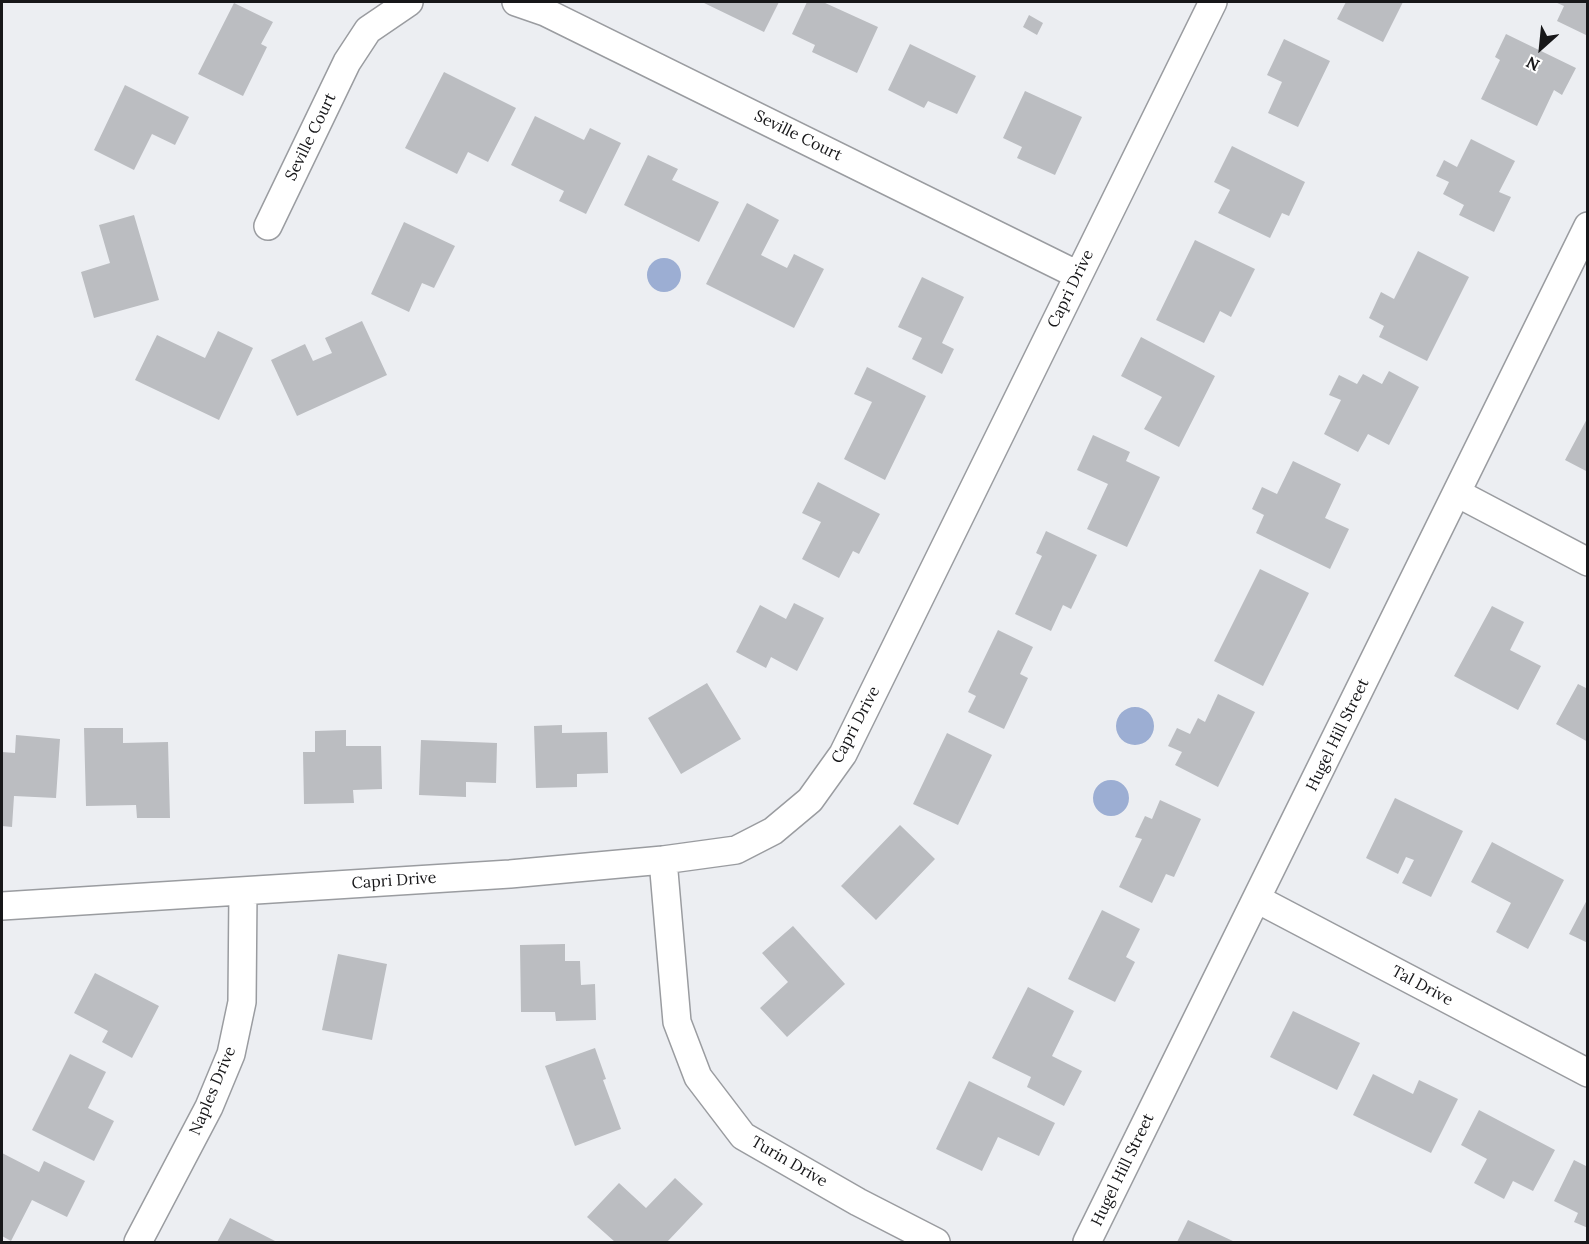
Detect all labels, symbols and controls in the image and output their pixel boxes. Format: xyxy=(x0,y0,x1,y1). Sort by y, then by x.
north arrow xyxy=(1511,18,1571,78)
text: N xyxy=(1523,52,1543,76)
street label: Seville Court xyxy=(282,90,340,184)
street label: Seville Court xyxy=(751,107,845,165)
street label: Capri Drive xyxy=(1044,247,1098,331)
street label: Hugel Hill Street xyxy=(1302,676,1374,794)
street label: Capri Drive xyxy=(828,683,884,767)
street label: Capri Drive xyxy=(351,868,437,894)
street label: Tal Drive xyxy=(1388,962,1456,1010)
street label: Naples Drive xyxy=(186,1044,240,1138)
street label: Hugel Hill Street xyxy=(1087,1111,1159,1229)
street label: Turin Drive xyxy=(747,1132,831,1192)

